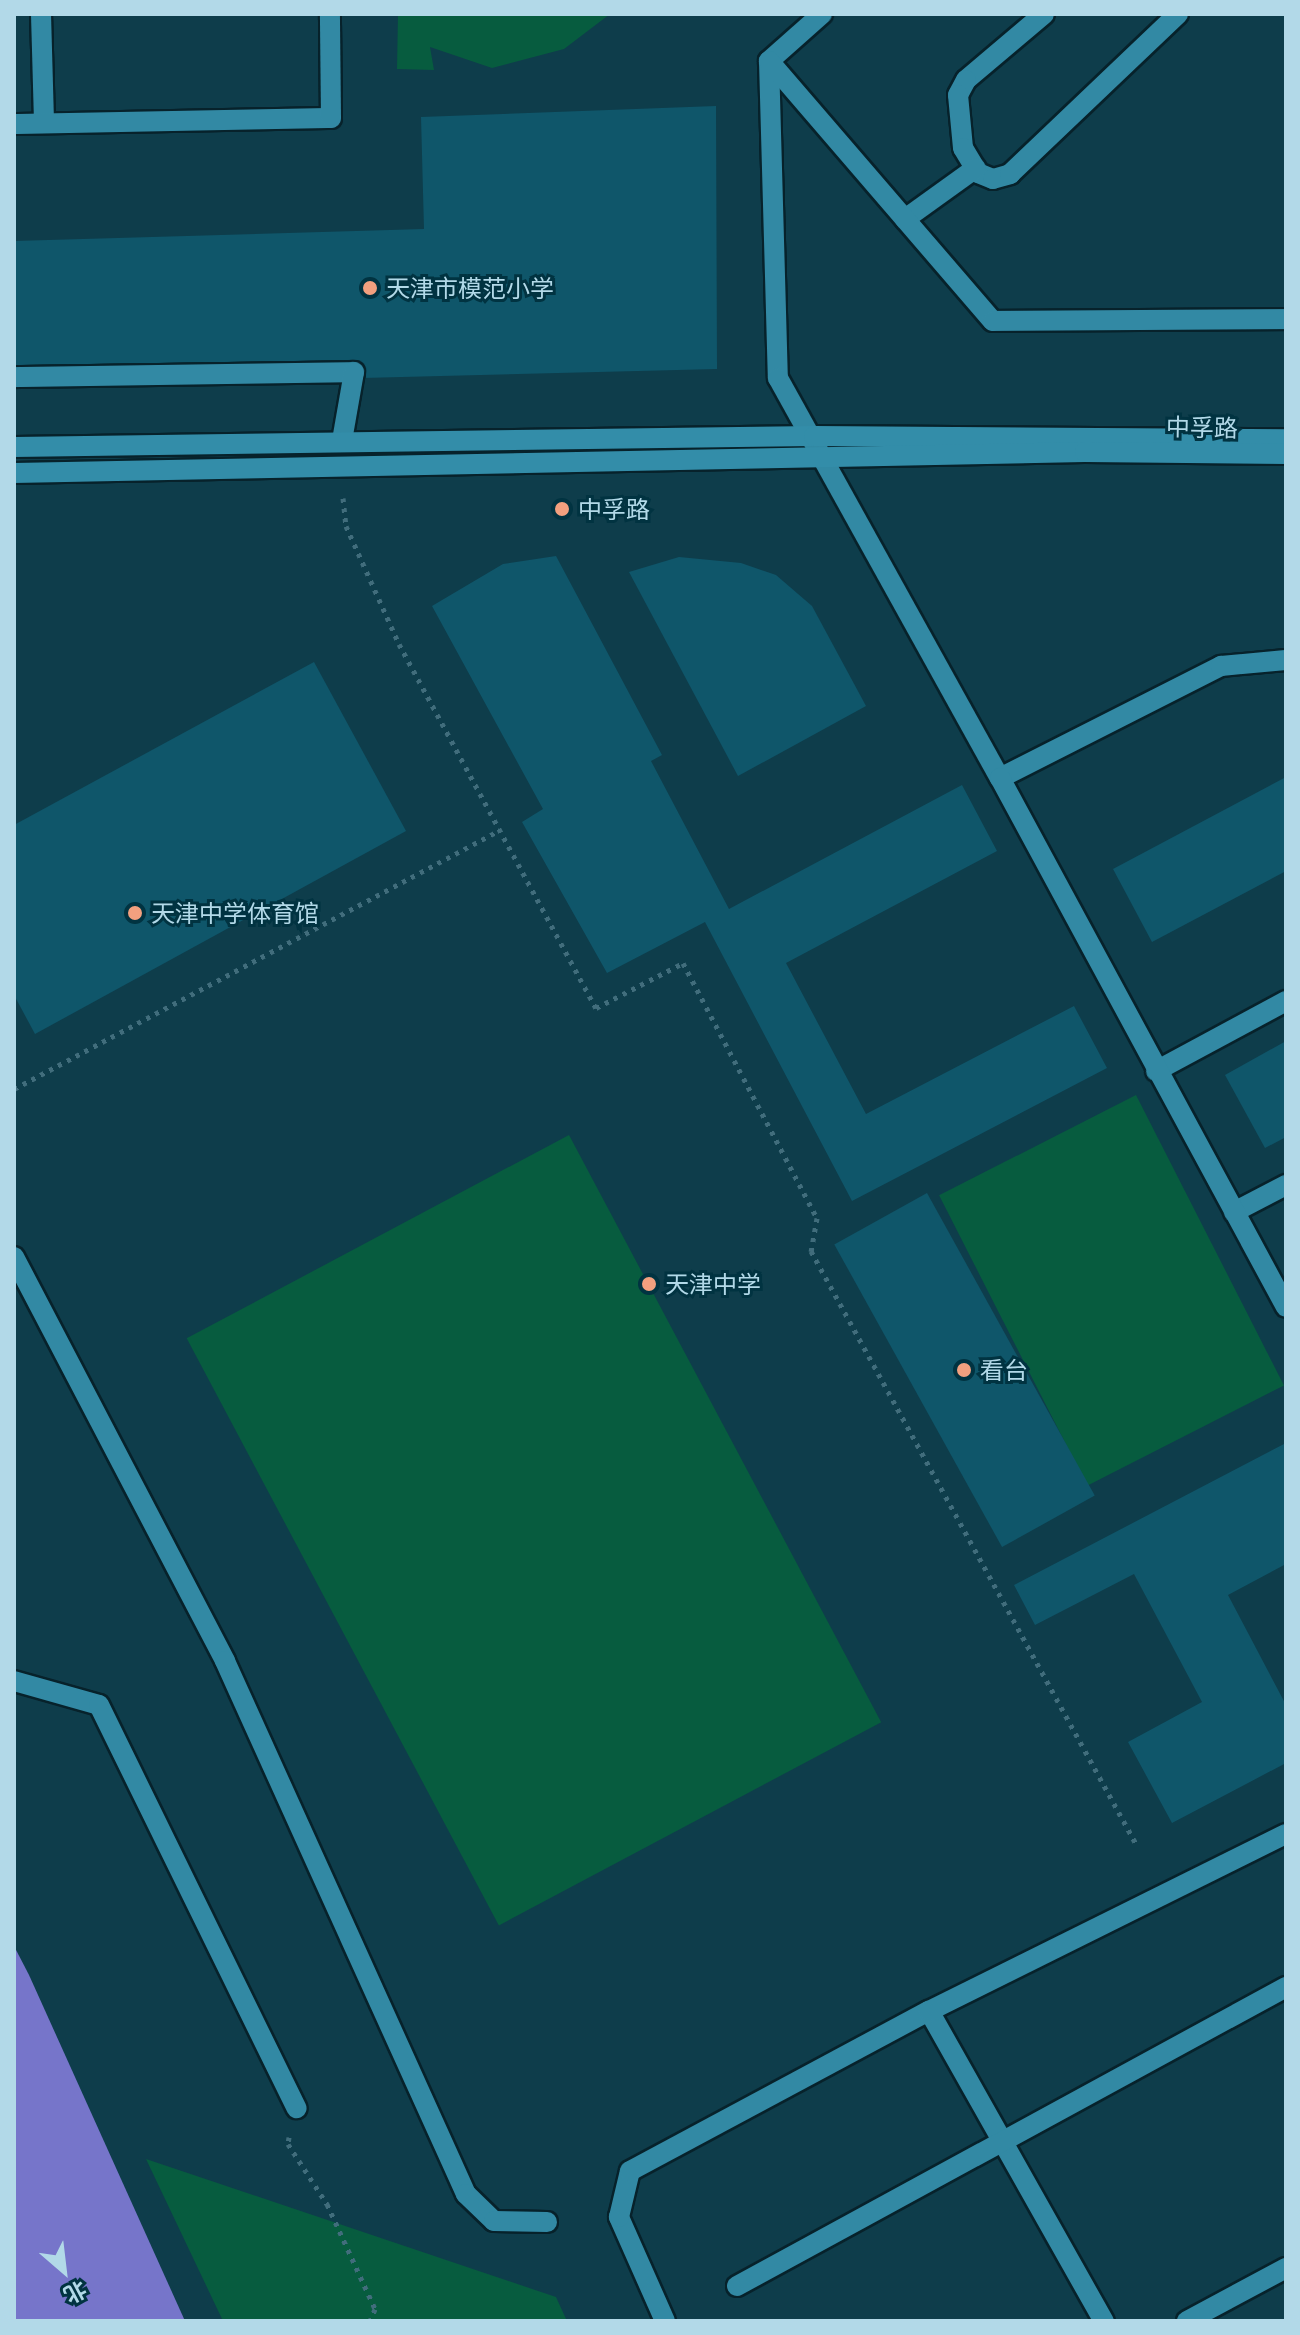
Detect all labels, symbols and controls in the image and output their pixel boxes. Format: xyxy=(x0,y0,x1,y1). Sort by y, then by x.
place label: 天津市模范小学 xyxy=(386,274,554,302)
marker: 天津市模范小学 xyxy=(361,279,379,297)
street label: 中孚路 xyxy=(1166,412,1238,442)
place label: 中孚路 xyxy=(578,495,650,523)
marker: 中孚路 xyxy=(553,500,571,518)
place label: 天津中学体育馆 xyxy=(151,899,319,927)
marker: 天津中学体育馆 xyxy=(126,904,144,922)
place label: 天津中学 xyxy=(665,1270,761,1298)
marker: 天津中学 xyxy=(640,1275,658,1293)
place label: 看台 xyxy=(980,1356,1028,1384)
marker: 看台 xyxy=(955,1361,973,1379)
north arrow xyxy=(24,2231,104,2311)
text: 北 xyxy=(59,2276,92,2310)

